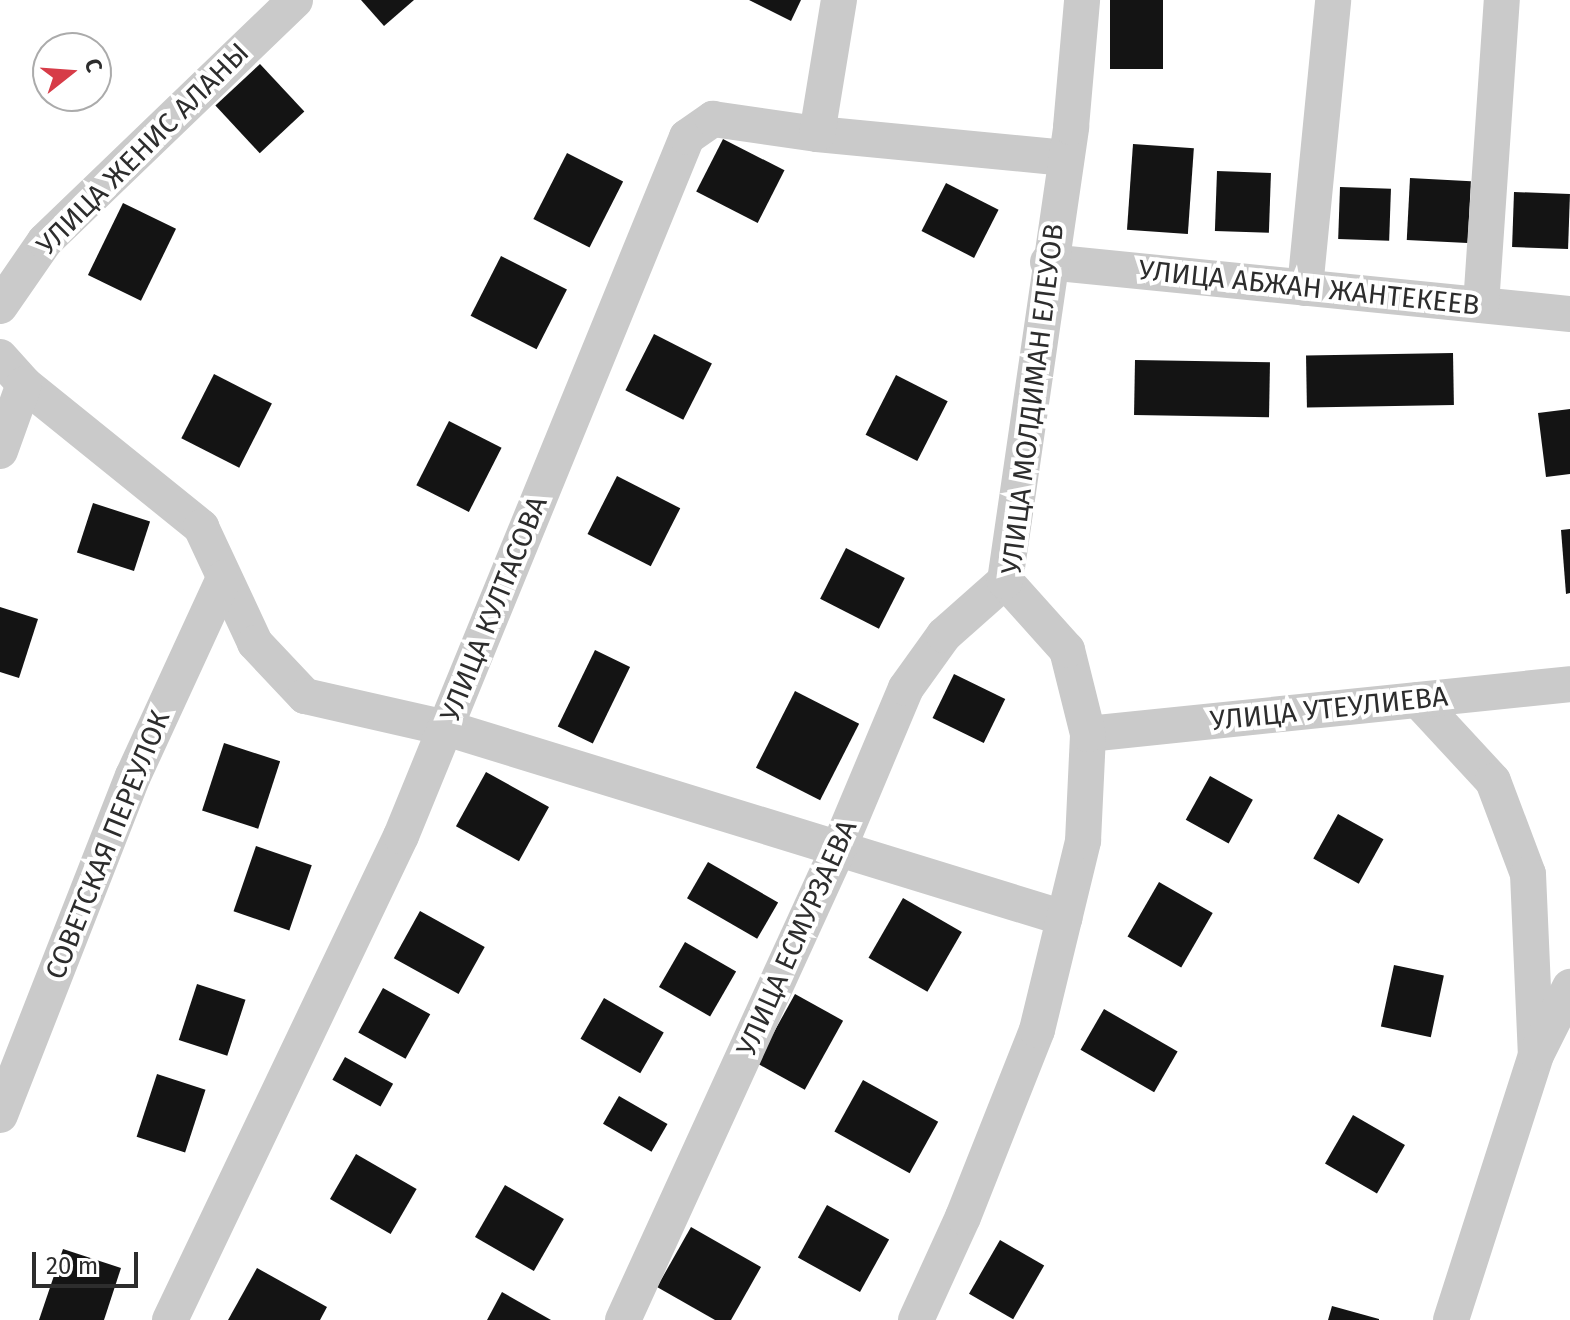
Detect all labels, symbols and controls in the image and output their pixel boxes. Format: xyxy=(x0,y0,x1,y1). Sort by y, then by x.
north arrow xyxy=(32,32,112,112)
street label: УЛИЦА ЖЕНИС АЛАНЫ xyxy=(30,36,256,262)
street label: УЛИЦА МОЛДИМАН ЕЛЕУОВ xyxy=(995,222,1071,576)
street label: УЛИЦА АБЖАН ЖАНТЕКЕЕВ xyxy=(1137,253,1481,323)
street label: УЛИЦА КУЛТАСОВА xyxy=(434,492,554,726)
street label: УЛИЦА УТЕУЛИЕВА xyxy=(1209,680,1449,738)
street label: СОВЕТСКАЯ ПЕРЕУЛОК xyxy=(39,706,177,984)
street label: УЛИЦА ЕСМУРЗАЕВА xyxy=(730,815,864,1061)
scale bar xyxy=(36,1236,142,1286)
text: 20 m xyxy=(46,1252,98,1280)

